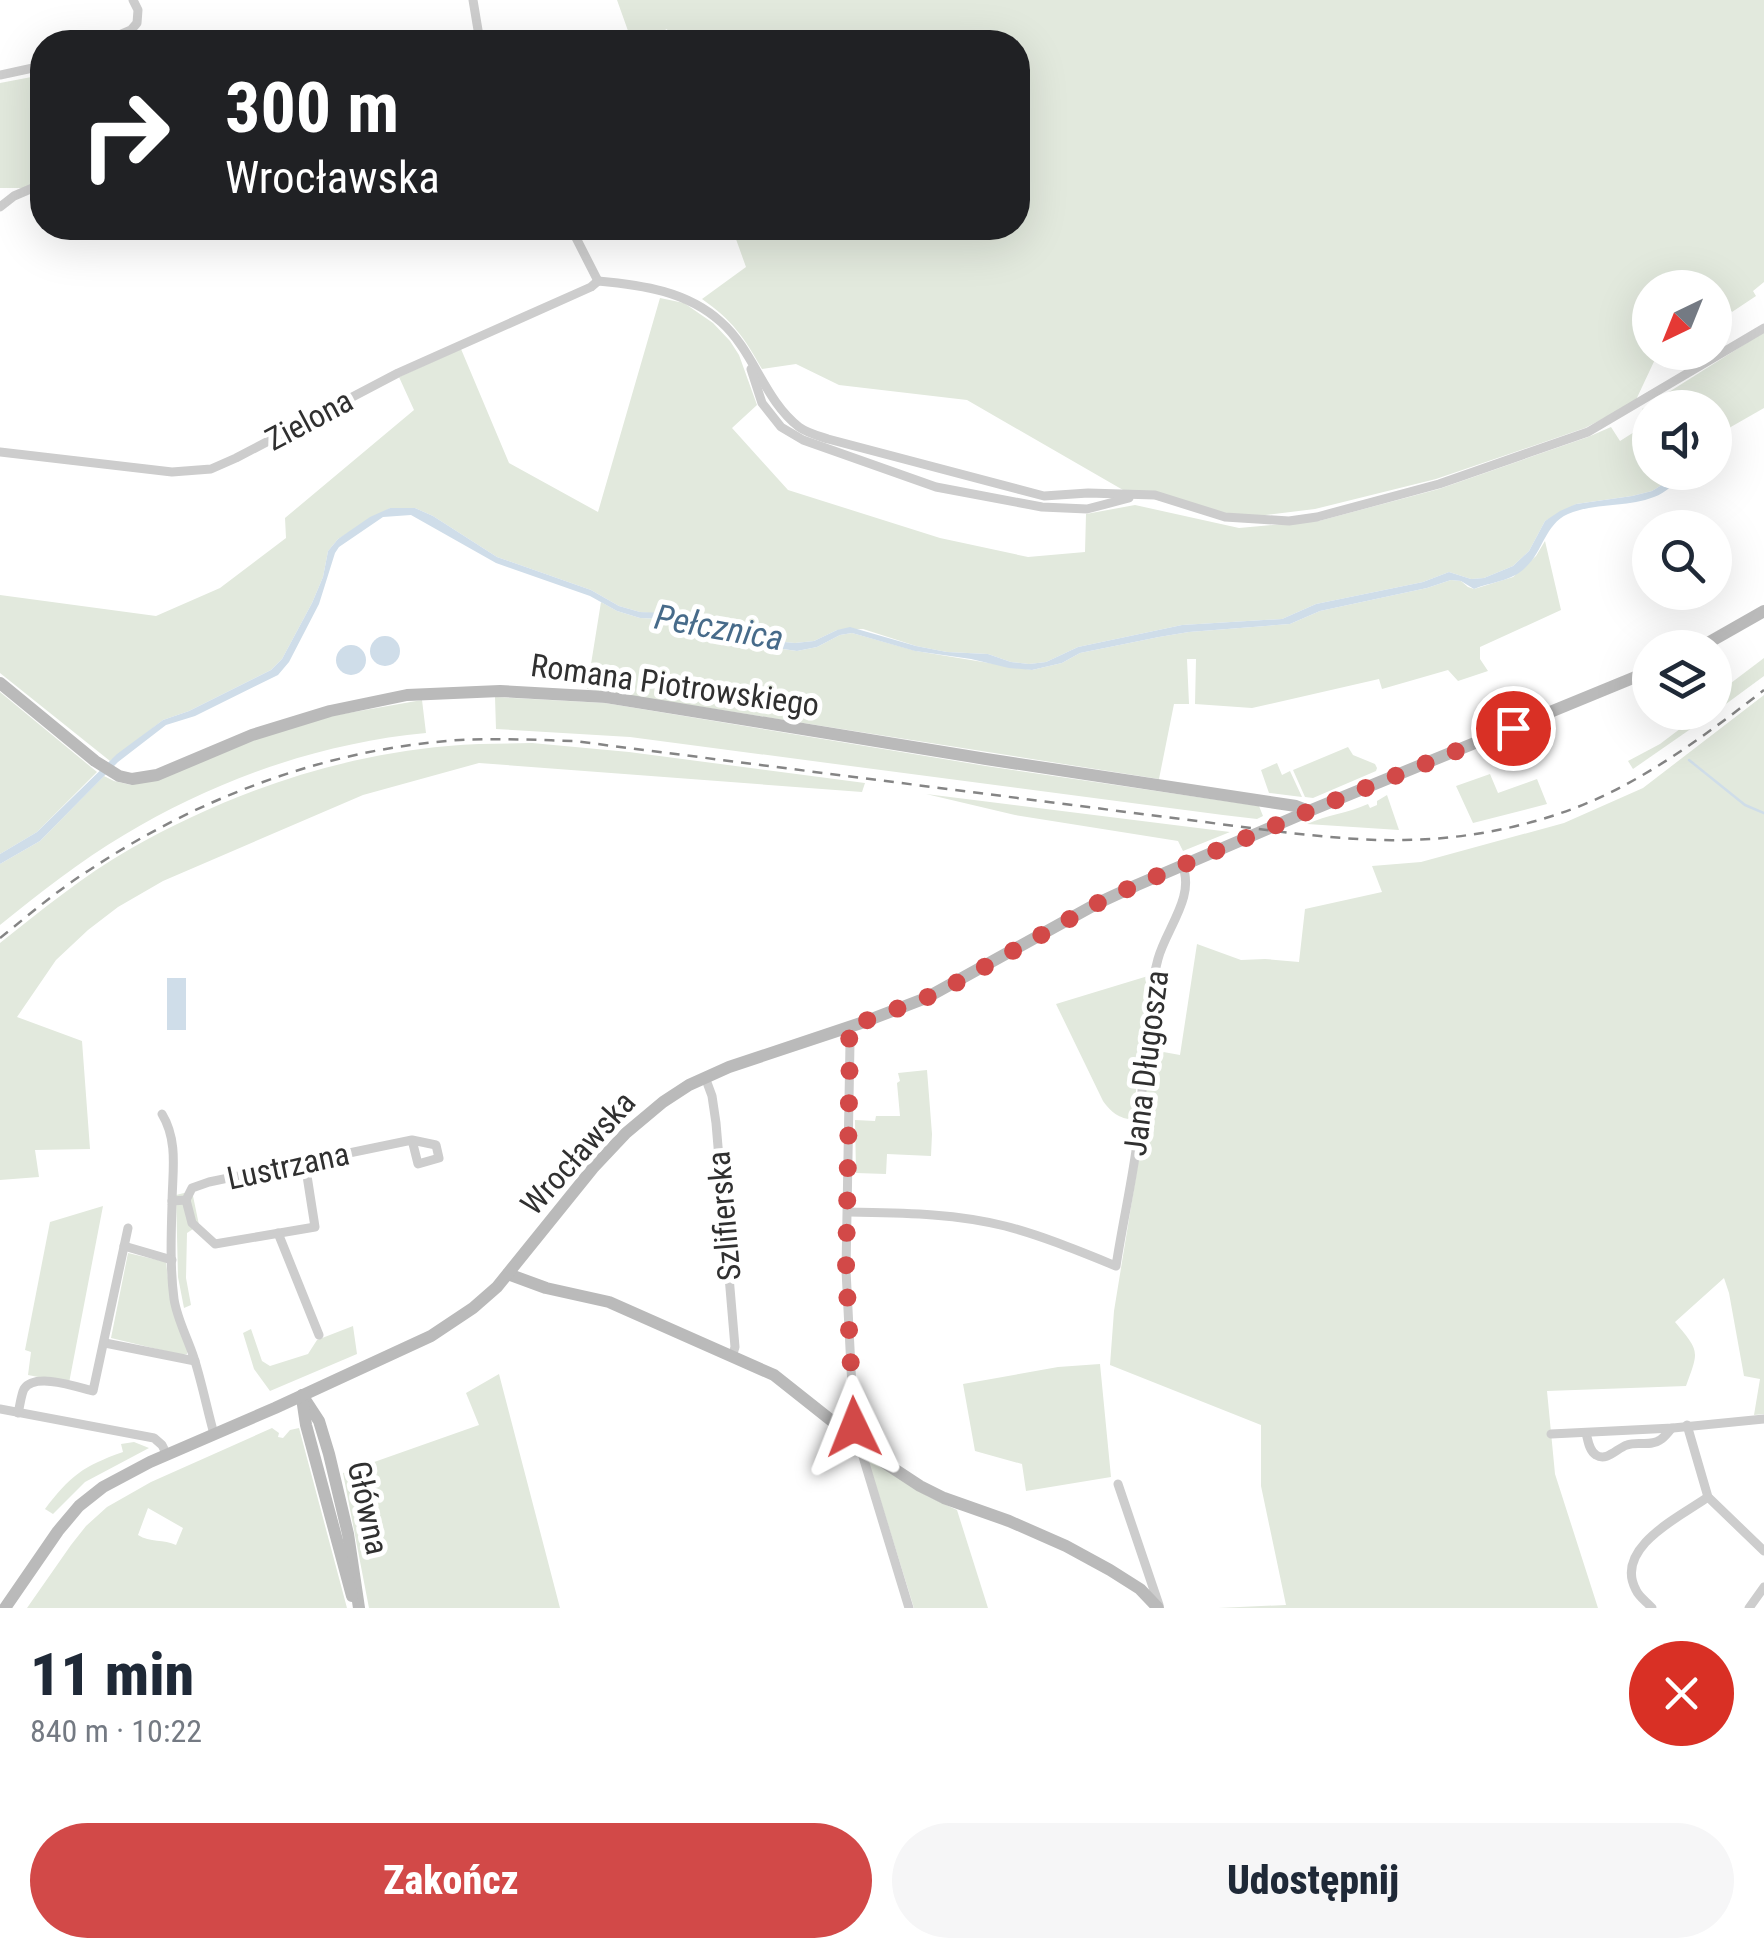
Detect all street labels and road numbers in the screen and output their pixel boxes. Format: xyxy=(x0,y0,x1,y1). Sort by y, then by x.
street label: Zielona xyxy=(259,381,359,459)
street label: Romana Piotrowskiego xyxy=(528,646,822,724)
street label: Jana Długosza xyxy=(1116,968,1176,1158)
street label: Wrocławska xyxy=(513,1084,643,1222)
street label: Lustrzana xyxy=(223,1135,353,1197)
street label: Szlifierska xyxy=(699,1150,749,1282)
street label: Główna xyxy=(340,1458,396,1558)

